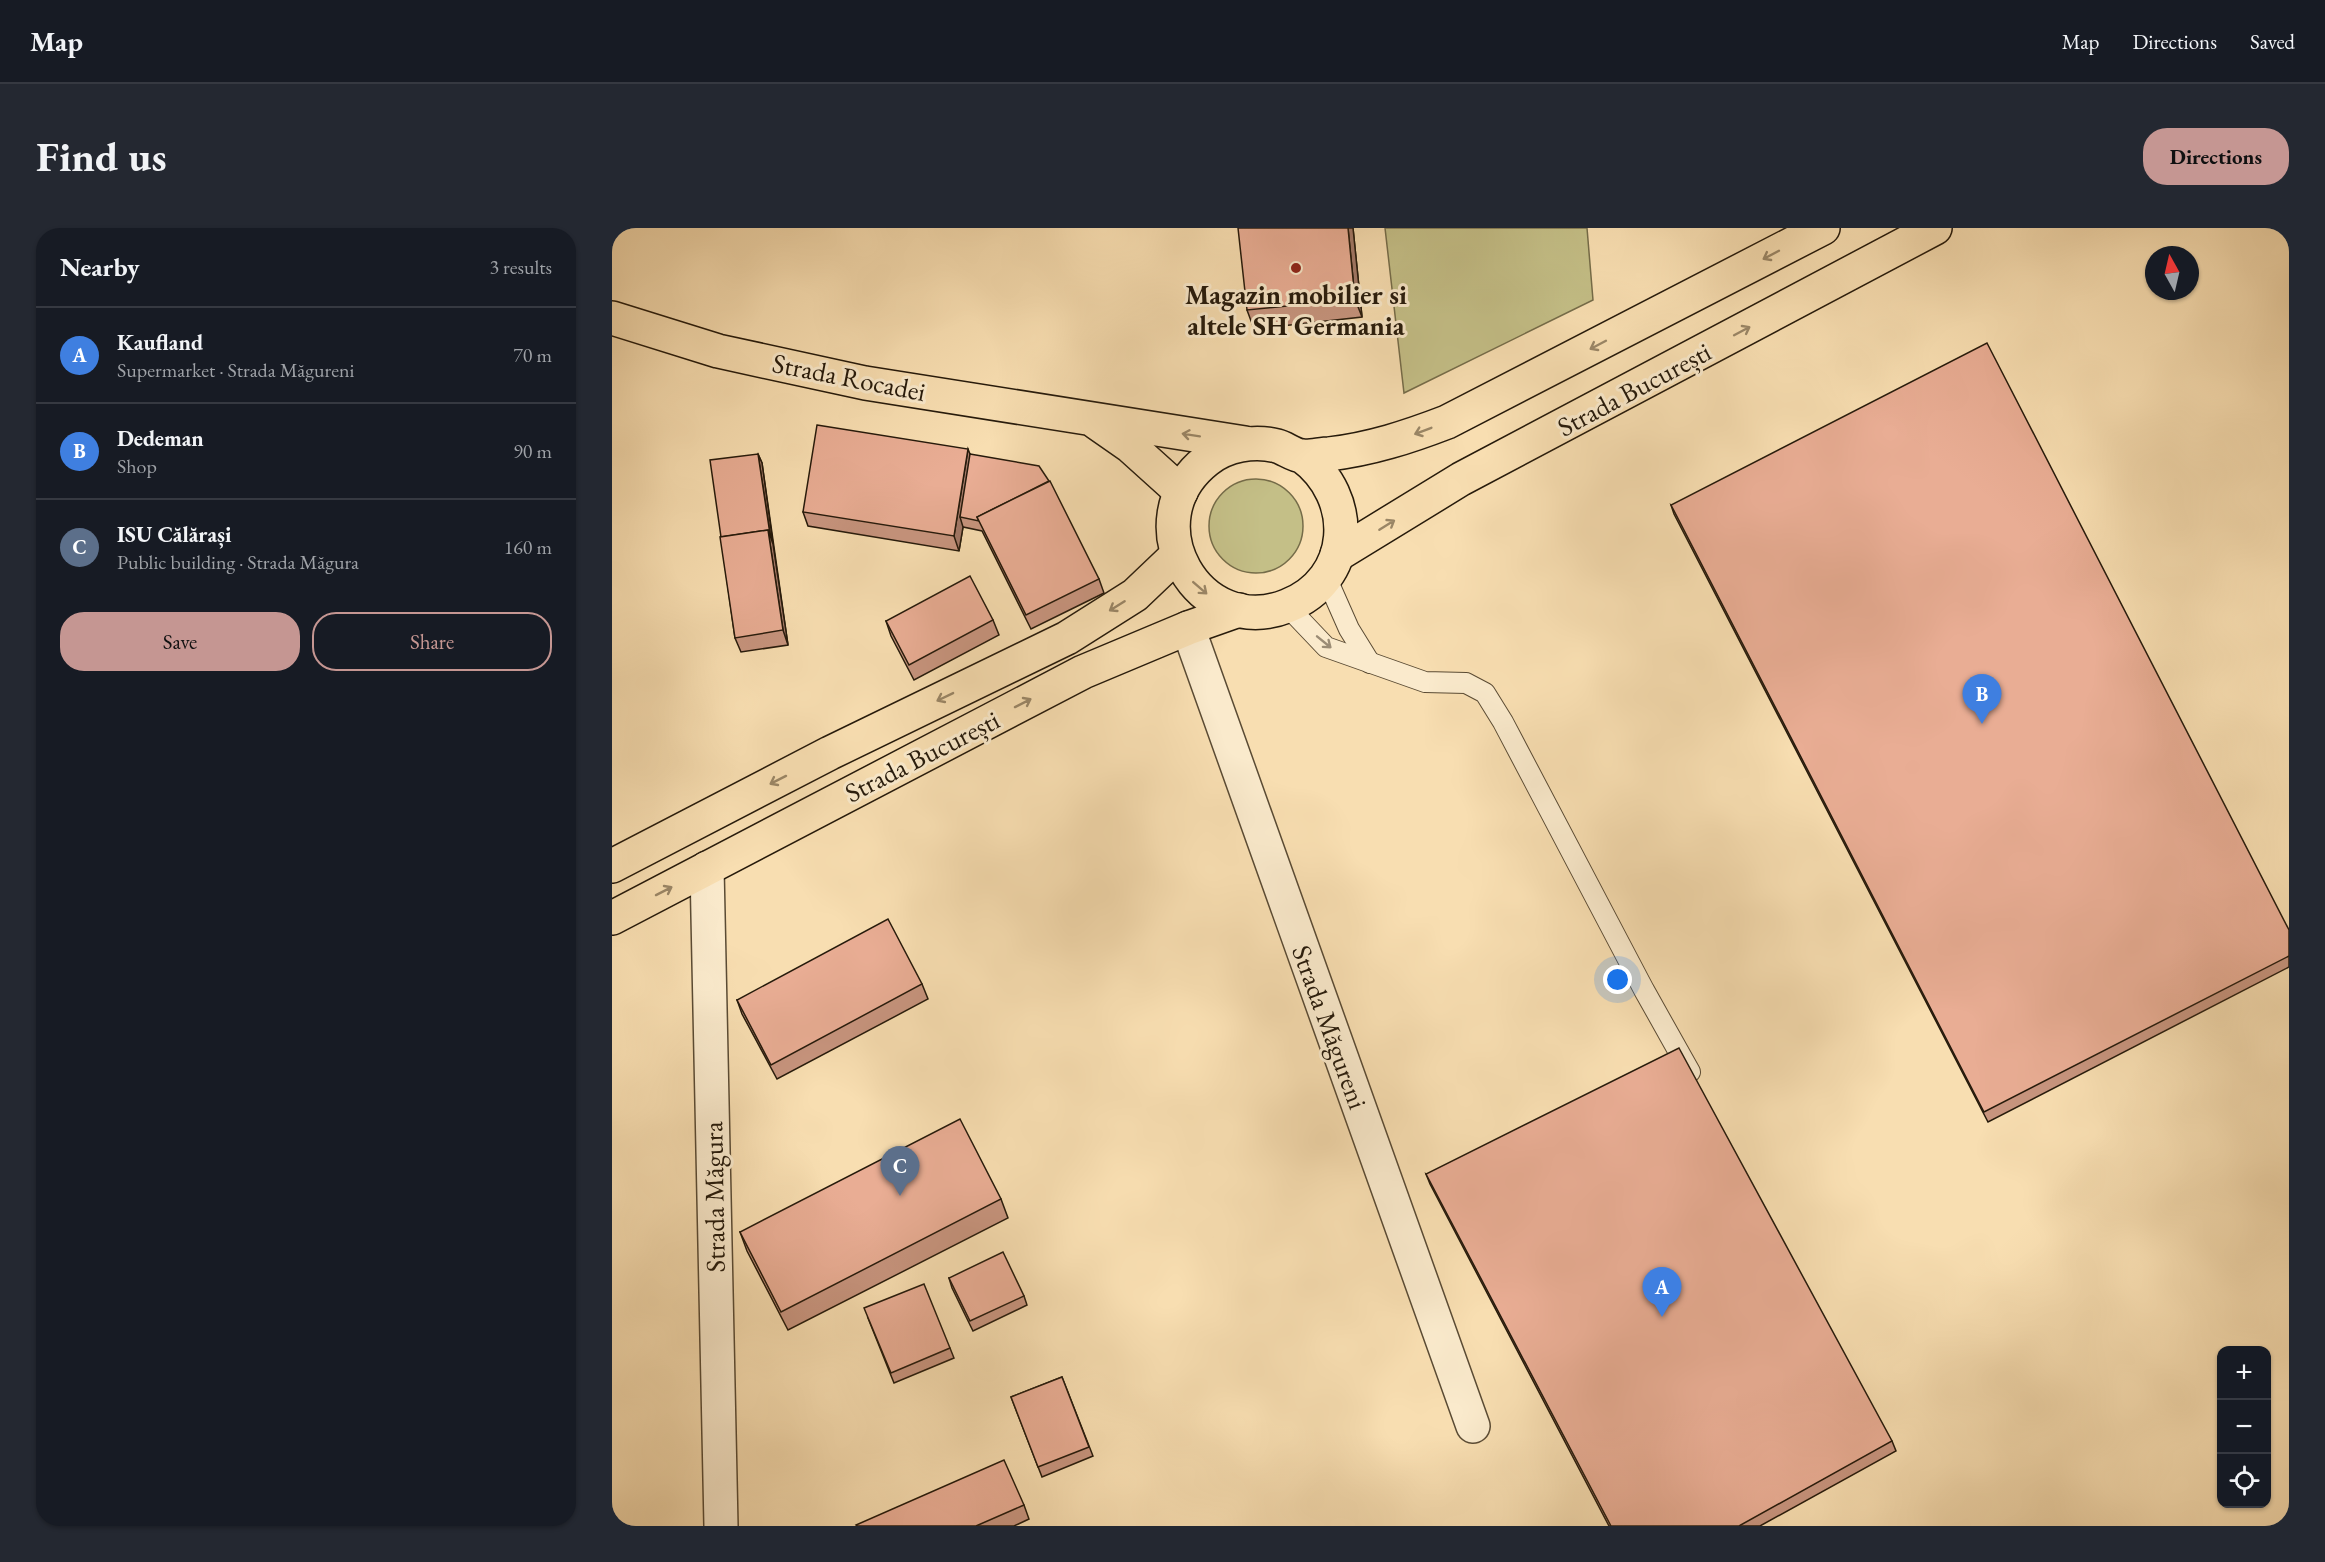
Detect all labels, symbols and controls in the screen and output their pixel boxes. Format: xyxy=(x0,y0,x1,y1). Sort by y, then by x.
text: Map xyxy=(30,23,83,59)
text: Map xyxy=(2062,28,2099,55)
text: Directions xyxy=(2132,28,2217,55)
text: Saved xyxy=(2250,28,2295,55)
button: Directions xyxy=(2143,128,2289,185)
text: Find us xyxy=(36,129,167,184)
north arrow xyxy=(2145,246,2199,300)
one-way arrow xyxy=(1763,249,1780,261)
text: Nearby xyxy=(60,250,140,284)
text: 3 results xyxy=(489,254,552,280)
marker: Magazin mobilier si altele SH Germania xyxy=(1289,261,1303,275)
place label: Magazin mobilier si altele SH Germania xyxy=(1185,277,1407,343)
one-way arrow xyxy=(1733,325,1750,337)
text: Kaufland xyxy=(117,328,203,357)
street label: Strada București xyxy=(1551,334,1717,444)
one-way arrow xyxy=(1590,340,1608,352)
text: A xyxy=(72,342,87,368)
text: 70 m xyxy=(513,342,552,368)
street label: Strada Rocadei xyxy=(769,345,929,409)
text: Supermarket · Strada Măgureni xyxy=(117,357,355,383)
text: Dedeman xyxy=(117,424,204,453)
one-way arrow xyxy=(1414,426,1433,437)
one-way arrow xyxy=(1182,429,1202,440)
text: B xyxy=(73,438,86,464)
text: 90 m xyxy=(513,438,552,464)
text: Shop xyxy=(117,453,157,479)
one-way arrow xyxy=(1378,518,1395,530)
text: ISU Călărași xyxy=(117,520,232,549)
text: C xyxy=(72,534,87,560)
text: 160 m xyxy=(504,534,552,560)
text: Public building · Strada Măgura xyxy=(117,549,359,575)
one-way arrow xyxy=(1192,581,1207,595)
one-way arrow xyxy=(1109,601,1126,613)
button: Save xyxy=(60,612,300,671)
button: Share xyxy=(312,612,552,671)
one-way arrow xyxy=(1315,636,1331,648)
pin: B xyxy=(1962,674,2002,724)
one-way arrow xyxy=(936,692,954,704)
one-way arrow xyxy=(1014,697,1031,709)
street label: Strada București xyxy=(839,702,1006,810)
one-way arrow xyxy=(770,774,787,786)
one-way arrow xyxy=(655,885,672,897)
street label: Strada Măgureni xyxy=(1284,940,1376,1114)
your location xyxy=(1603,965,1632,994)
street label: Strada Măgura xyxy=(695,1121,733,1273)
pin: C xyxy=(880,1146,920,1196)
pin: A xyxy=(1642,1268,1682,1317)
map controls xyxy=(2217,1346,2271,1508)
button: + xyxy=(2217,1346,2271,1400)
button: − xyxy=(2217,1400,2271,1454)
button: locate xyxy=(2217,1454,2271,1508)

